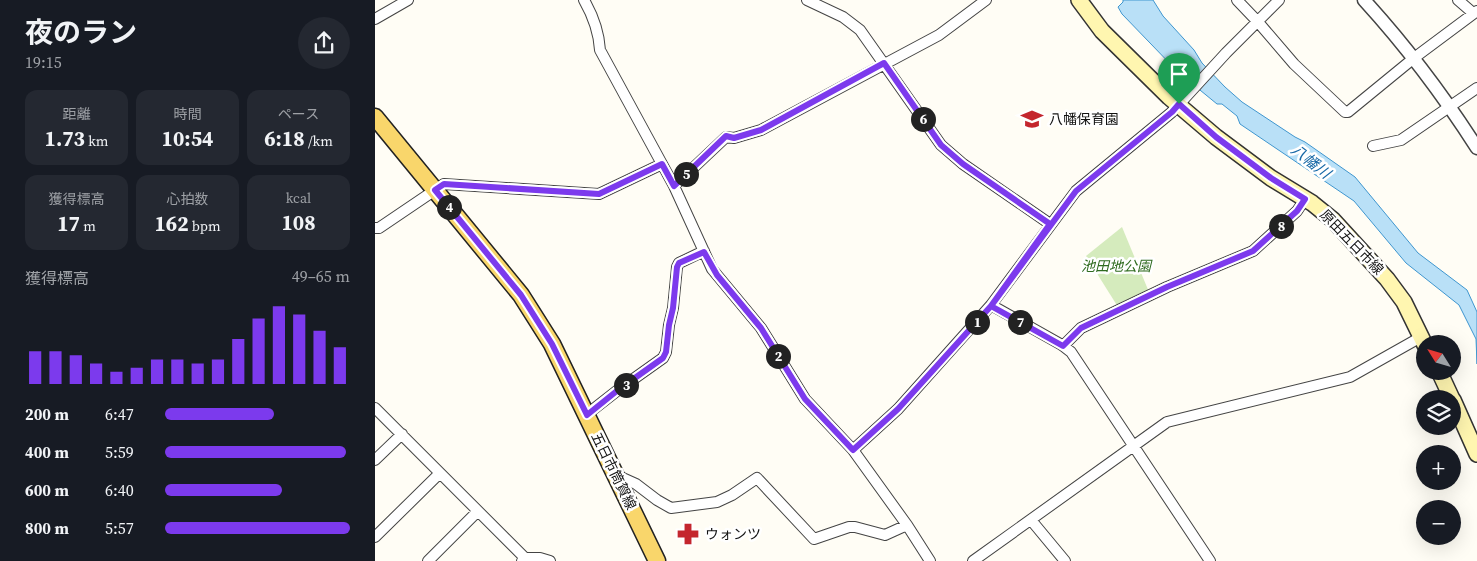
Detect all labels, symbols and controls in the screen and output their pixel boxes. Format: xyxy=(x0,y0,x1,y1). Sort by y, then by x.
text: 夜のラン xyxy=(25,13,137,51)
button: share xyxy=(298,17,350,69)
text: 19:15 xyxy=(25,51,62,73)
pin xyxy=(1158,53,1200,104)
icon: arrive xyxy=(1165,60,1193,88)
text: 距離 xyxy=(63,104,91,124)
text: 時間 xyxy=(174,104,202,124)
text: ペース xyxy=(278,104,319,124)
pin: 6 xyxy=(911,106,935,132)
school or university icon: 八幡保育園 xyxy=(1019,106,1045,132)
text: 6 xyxy=(920,109,927,129)
place label: 八幡保育園 xyxy=(1049,109,1119,129)
text: 1.73 xyxy=(45,124,85,153)
text: 10:54 xyxy=(162,124,213,153)
text: 6:18 xyxy=(264,124,305,153)
text: km xyxy=(85,131,109,151)
text: /km xyxy=(305,131,333,151)
water label: 八幡川 xyxy=(1287,139,1337,184)
pin: 5 xyxy=(673,162,699,186)
text: 5 xyxy=(683,164,690,184)
text: kcal xyxy=(286,188,311,208)
text: 獲得標高 xyxy=(49,189,105,209)
text: 心拍数 xyxy=(167,189,209,209)
pin: 4 xyxy=(437,194,461,220)
text: 4 xyxy=(446,197,453,217)
street label: 原田五日市線 xyxy=(1316,205,1388,279)
text: 108 xyxy=(281,208,316,237)
text: 17 xyxy=(57,209,80,238)
text: 162 xyxy=(154,209,189,238)
pin: 8 xyxy=(1269,214,1293,238)
text: m xyxy=(80,216,96,236)
text: bpm xyxy=(189,216,221,236)
text: 8 xyxy=(1278,216,1285,236)
park label: 池田地公園 xyxy=(1081,256,1153,276)
text: 49–65 m xyxy=(292,265,350,287)
text: 獲得標高 xyxy=(25,267,89,289)
pin: 1 xyxy=(965,310,989,334)
pin: 7 xyxy=(1007,310,1033,334)
text: 1 xyxy=(974,312,981,332)
text: 7 xyxy=(1017,312,1024,332)
north arrow xyxy=(1416,335,1461,380)
map controls xyxy=(1416,335,1461,545)
pin: 2 xyxy=(765,344,791,368)
text: 2 xyxy=(775,346,782,366)
pin: 3 xyxy=(613,372,639,398)
text: 3 xyxy=(623,375,630,395)
button: layers xyxy=(1416,390,1461,435)
text: 200 m xyxy=(25,403,69,425)
text: 6:47 xyxy=(105,403,134,425)
street label: 五日市筒賀線 xyxy=(587,429,641,513)
text: 400 m xyxy=(25,441,69,463)
text: 5:59 xyxy=(105,441,134,463)
button: + xyxy=(1416,445,1461,490)
text: 600 m xyxy=(25,479,69,501)
text: 6:40 xyxy=(105,479,134,501)
button: − xyxy=(1416,500,1461,545)
text: 800 m xyxy=(25,517,69,539)
text: 5:57 xyxy=(105,517,134,539)
pharmacy icon: ウォンツ xyxy=(675,521,701,547)
place label: ウォンツ xyxy=(705,524,761,544)

